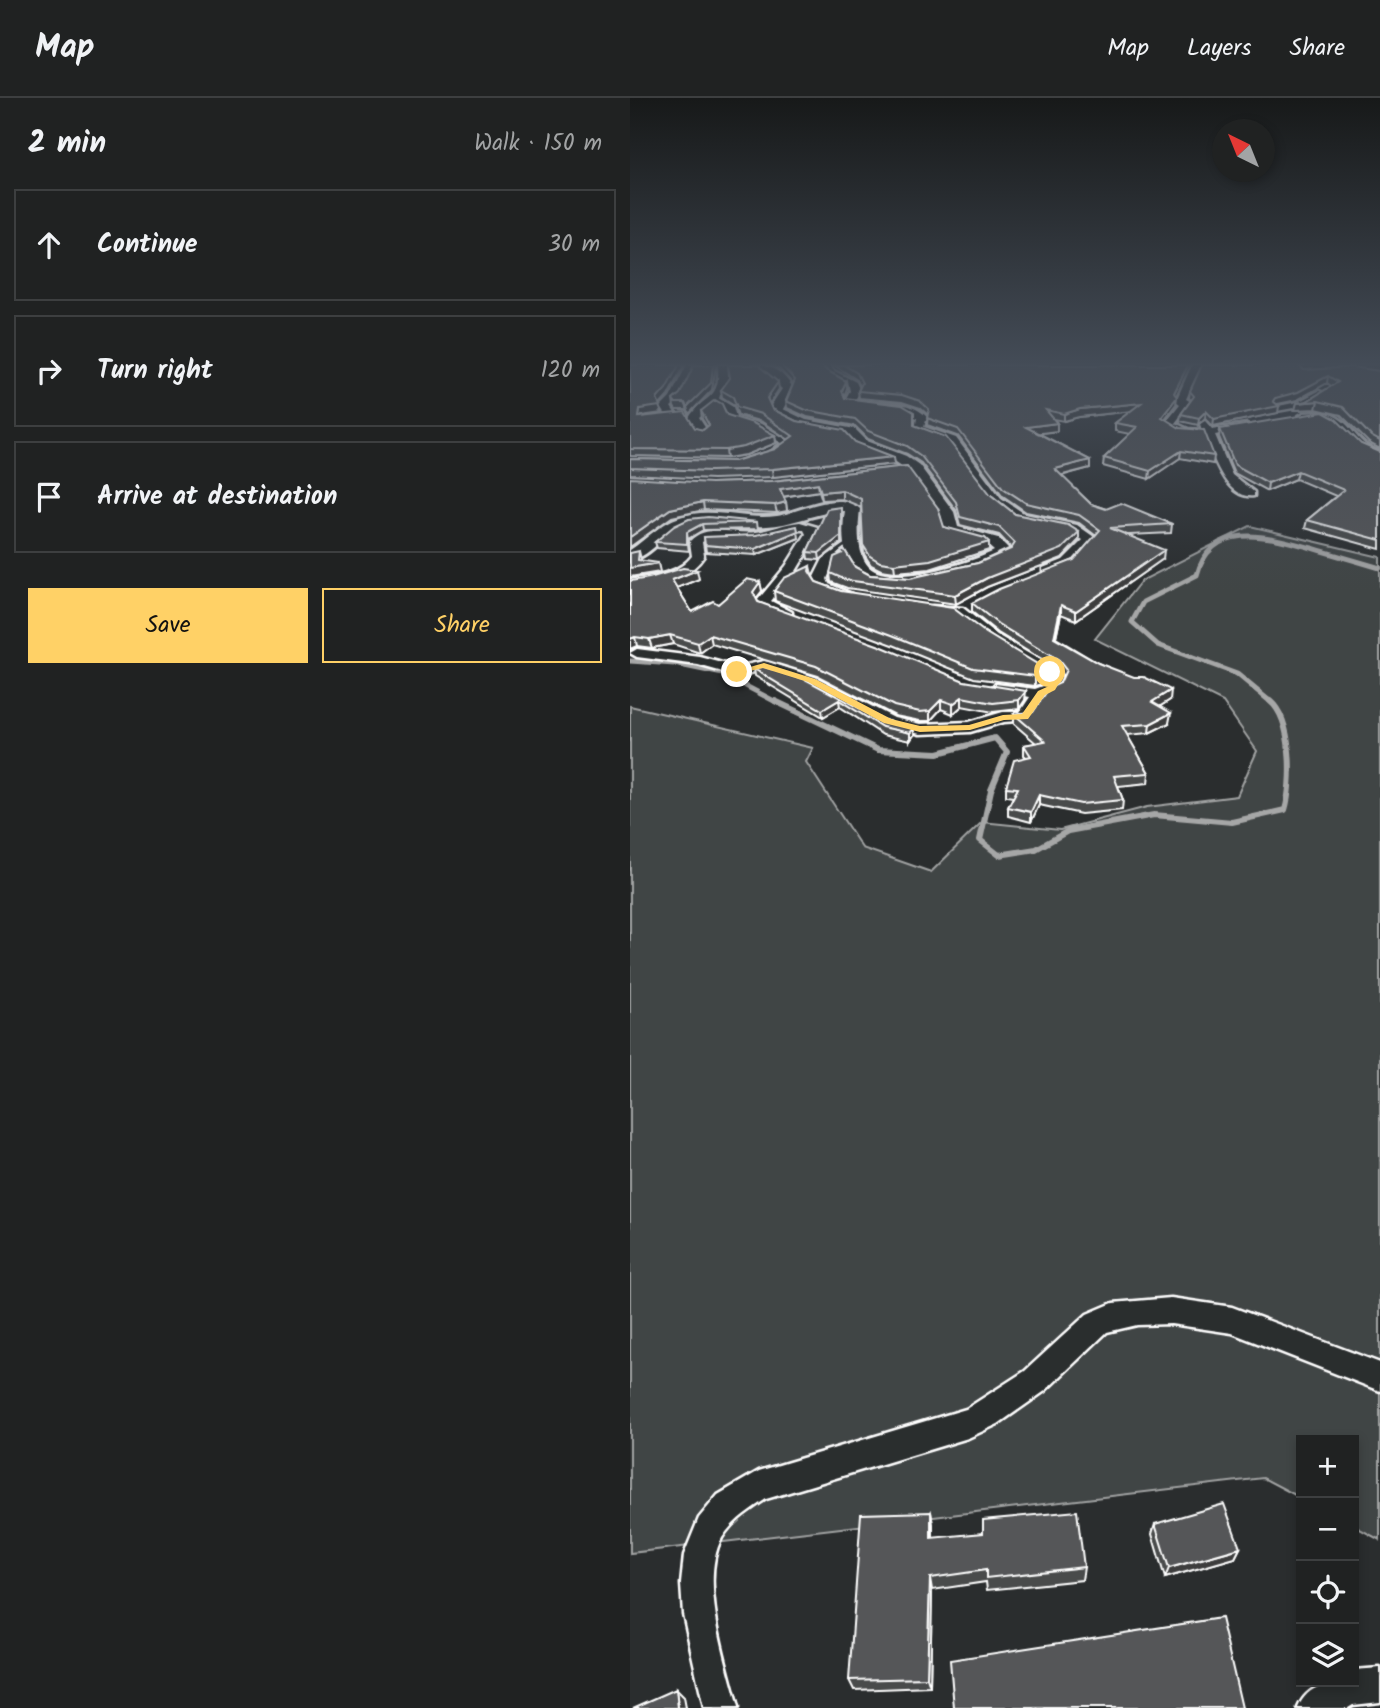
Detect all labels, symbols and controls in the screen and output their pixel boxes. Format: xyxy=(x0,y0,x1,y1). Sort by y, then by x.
text: Map xyxy=(35,22,95,75)
text: Map xyxy=(1107,29,1149,68)
text: Layers xyxy=(1187,29,1251,68)
text: Share xyxy=(1289,29,1345,68)
north arrow xyxy=(1212,119,1275,182)
text: 2 min xyxy=(28,120,106,168)
text: Walk · 150 m xyxy=(474,126,602,162)
text: Continue xyxy=(97,224,198,266)
icon: ahead xyxy=(30,226,68,264)
text: 30 m xyxy=(548,227,600,263)
text: Turn right xyxy=(97,350,213,392)
icon: right xyxy=(30,352,68,390)
text: 120 m xyxy=(540,353,600,389)
text: Arrive at destination xyxy=(97,476,337,518)
icon: arrive xyxy=(30,478,68,516)
button: Save xyxy=(28,588,308,663)
button: Share xyxy=(322,588,602,663)
route end xyxy=(721,656,752,687)
route start xyxy=(1034,656,1065,687)
map controls xyxy=(1296,1435,1359,1687)
button: + xyxy=(1296,1435,1359,1498)
button: − xyxy=(1296,1498,1359,1561)
button: locate xyxy=(1296,1561,1359,1624)
button: layers xyxy=(1296,1624,1359,1687)

